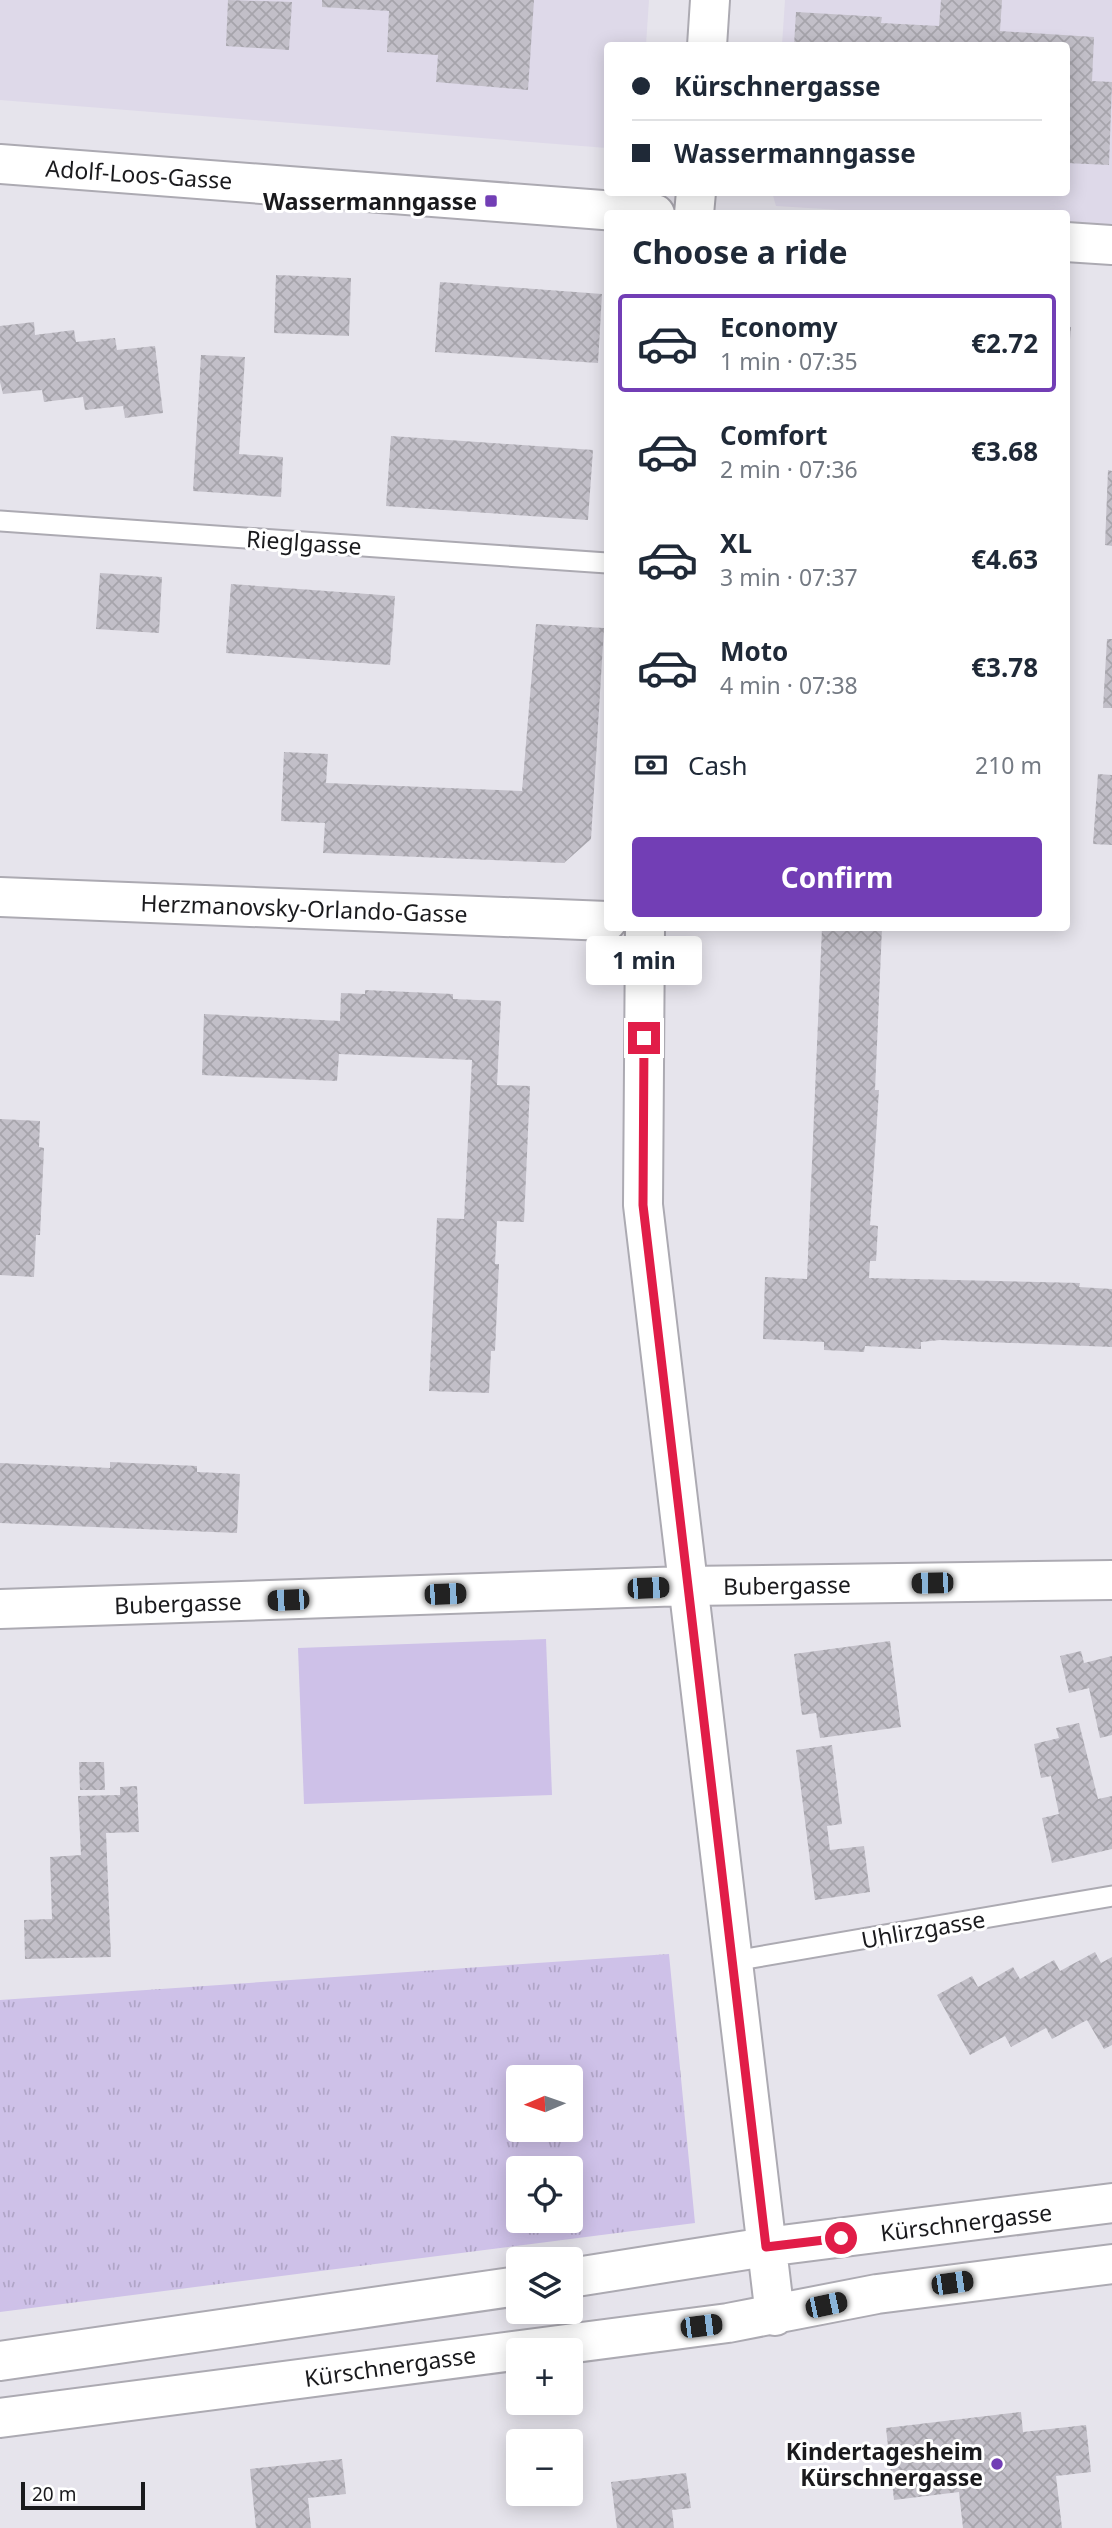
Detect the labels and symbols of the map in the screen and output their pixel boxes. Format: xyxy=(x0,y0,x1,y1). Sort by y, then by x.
street label: Adolf-Loos-Gasse xyxy=(45,152,233,196)
place label: Wassermanngasse xyxy=(263,185,477,217)
marker: Wassermanngasse xyxy=(483,193,499,209)
street label: Rieglgasse xyxy=(245,522,363,562)
street label: Herzmanovsky-Orlando-Gasse xyxy=(140,886,468,930)
callout: 1 min xyxy=(586,936,702,986)
route end xyxy=(628,1022,660,1054)
street label: Bubergasse xyxy=(723,1568,851,1602)
car xyxy=(911,1572,954,1594)
car xyxy=(627,1577,670,1599)
car xyxy=(424,1583,467,1605)
street label: Bubergasse xyxy=(114,1585,242,1621)
car xyxy=(267,1589,310,1611)
street label: Uhlirzgasse xyxy=(859,1902,987,1956)
north arrow xyxy=(506,2065,583,2142)
street label: Kürschnergasse xyxy=(878,2196,1054,2248)
route start xyxy=(825,2222,857,2254)
car xyxy=(930,2270,975,2296)
car xyxy=(804,2290,849,2320)
car xyxy=(679,2313,724,2339)
street label: Kürschnergasse xyxy=(302,2338,478,2394)
place label: Kindertagesheim Kürschnergasse xyxy=(786,2435,983,2493)
marker: Kindertagesheim Kürschnergasse xyxy=(989,2456,1005,2472)
scale bar xyxy=(21,2479,145,2511)

